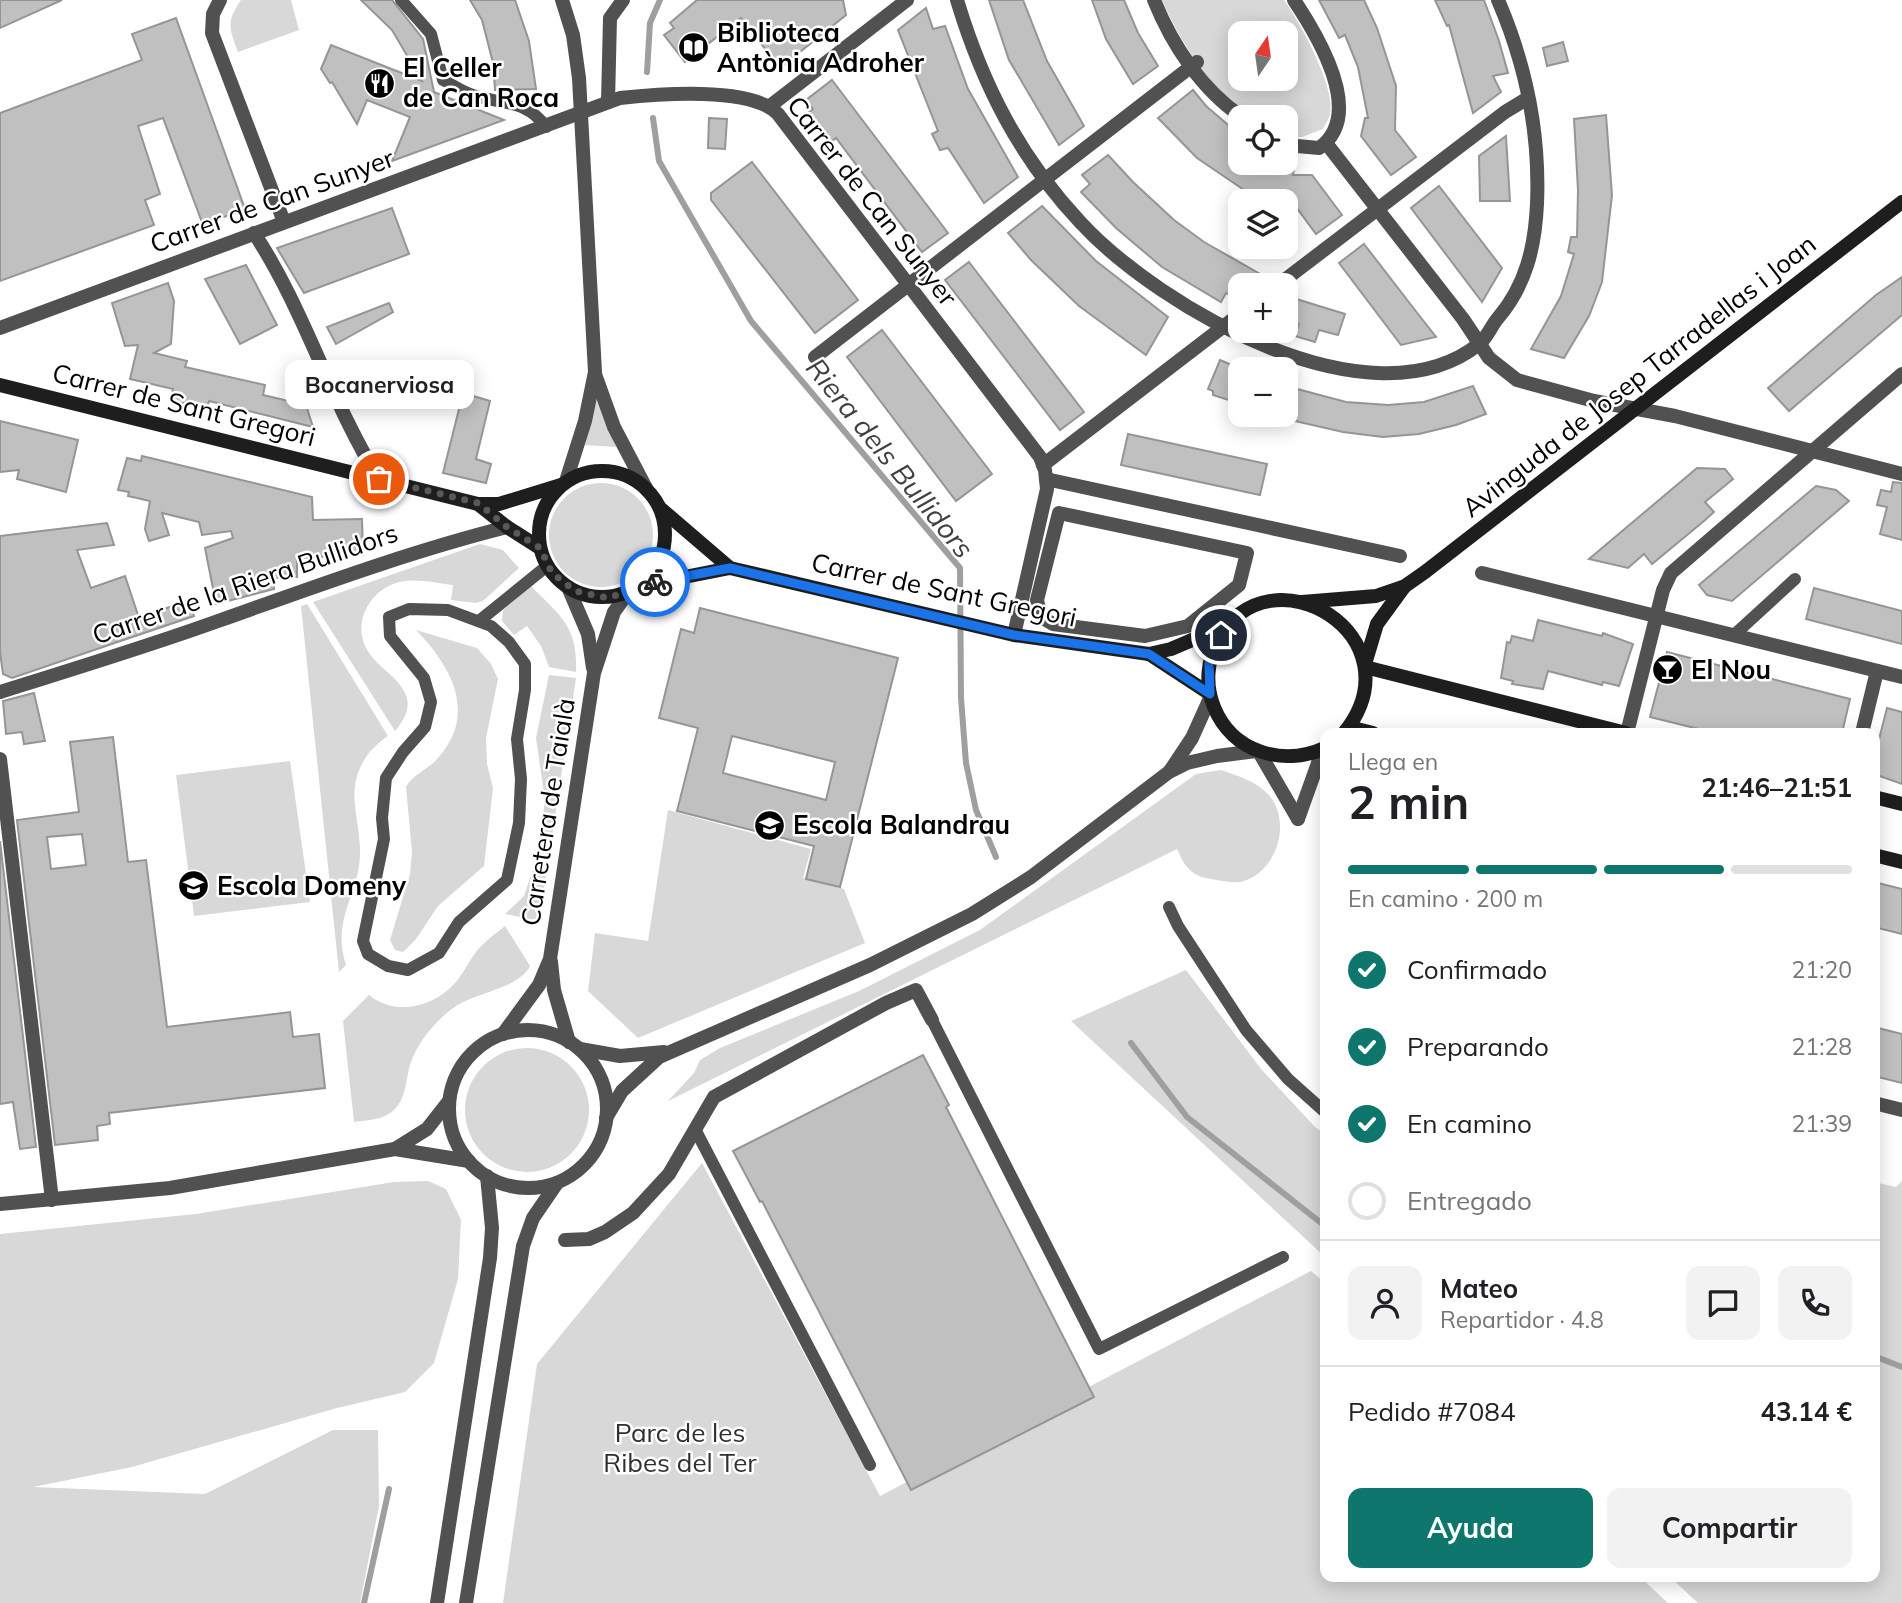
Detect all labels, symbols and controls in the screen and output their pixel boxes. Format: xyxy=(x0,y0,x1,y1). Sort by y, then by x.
place label: Biblioteca Antònia Adroher xyxy=(717,16,925,79)
north arrow xyxy=(1228,21,1298,91)
map controls xyxy=(1228,21,1298,427)
library icon: Biblioteca Antònia Adroher xyxy=(677,31,711,65)
place label: El Celler de Can Roca xyxy=(403,51,559,114)
restaurant icon: El Celler de Can Roca xyxy=(363,66,397,100)
street label: Carrer de Can Sunyer xyxy=(780,89,965,313)
button: locate xyxy=(1228,105,1298,175)
street label: Carrer de Can Sunyer xyxy=(145,141,399,260)
button: layers xyxy=(1228,189,1298,259)
street label: Avinguda de Josep Tarradellas i Joan xyxy=(1455,227,1822,524)
button: + xyxy=(1228,273,1298,343)
water label: Riera dels Bullidors xyxy=(799,351,982,565)
street label: Carrer de Sant Gregori xyxy=(49,356,319,453)
button: − xyxy=(1228,357,1298,427)
callout: Bocanerviosa xyxy=(284,360,474,409)
text: Bocanerviosa xyxy=(305,370,454,399)
pin xyxy=(349,449,409,509)
icon: bag xyxy=(360,460,398,498)
street label: Carrer de la Riera Bullidors xyxy=(88,516,402,651)
street label: Carrer de Sant Gregori xyxy=(809,545,1080,634)
courier xyxy=(620,547,690,617)
icon: bike xyxy=(636,563,674,601)
pin xyxy=(1191,605,1251,665)
icon: home xyxy=(1202,616,1240,654)
bar icon: El Nou xyxy=(1651,653,1685,687)
place label: El Nou xyxy=(1691,653,1771,686)
street label: Carretera de Taialà xyxy=(513,696,582,928)
text: Llega en xyxy=(1348,747,1438,776)
text: 21:46–21:51 xyxy=(1701,771,1852,804)
text: 2 min xyxy=(1348,773,1469,831)
school or university icon: Escola Balandrau xyxy=(753,808,787,842)
place label: Escola Balandrau xyxy=(793,808,1010,841)
school or university icon: Escola Domeny xyxy=(177,869,211,903)
place label: Escola Domeny xyxy=(217,869,407,902)
text: En camino · 200 m xyxy=(1348,884,1543,913)
icon: check xyxy=(1348,951,1386,989)
text: Confirmado xyxy=(1407,953,1547,986)
text: 21:20 xyxy=(1792,955,1852,984)
icon: check xyxy=(1348,1028,1386,1066)
text: Preparando xyxy=(1407,1030,1549,1063)
text: 21:28 xyxy=(1792,1032,1852,1061)
icon: check xyxy=(1348,1105,1386,1143)
text: En camino xyxy=(1407,1107,1532,1140)
text: 21:39 xyxy=(1792,1109,1852,1138)
text: Entregado xyxy=(1407,1184,1532,1217)
button: person xyxy=(1348,1266,1422,1340)
button: chat xyxy=(1686,1266,1760,1340)
button: phone xyxy=(1778,1266,1852,1340)
text: Mateo xyxy=(1440,1272,1518,1305)
text: Repartidor · 4.8 xyxy=(1440,1305,1604,1334)
text: Pedido #7084 xyxy=(1348,1395,1516,1428)
text: 43.14 € xyxy=(1760,1395,1852,1428)
park label: Parc de les Ribes del Ter xyxy=(603,1416,757,1479)
button: Ayuda xyxy=(1348,1488,1593,1568)
button: Compartir xyxy=(1607,1488,1852,1568)

